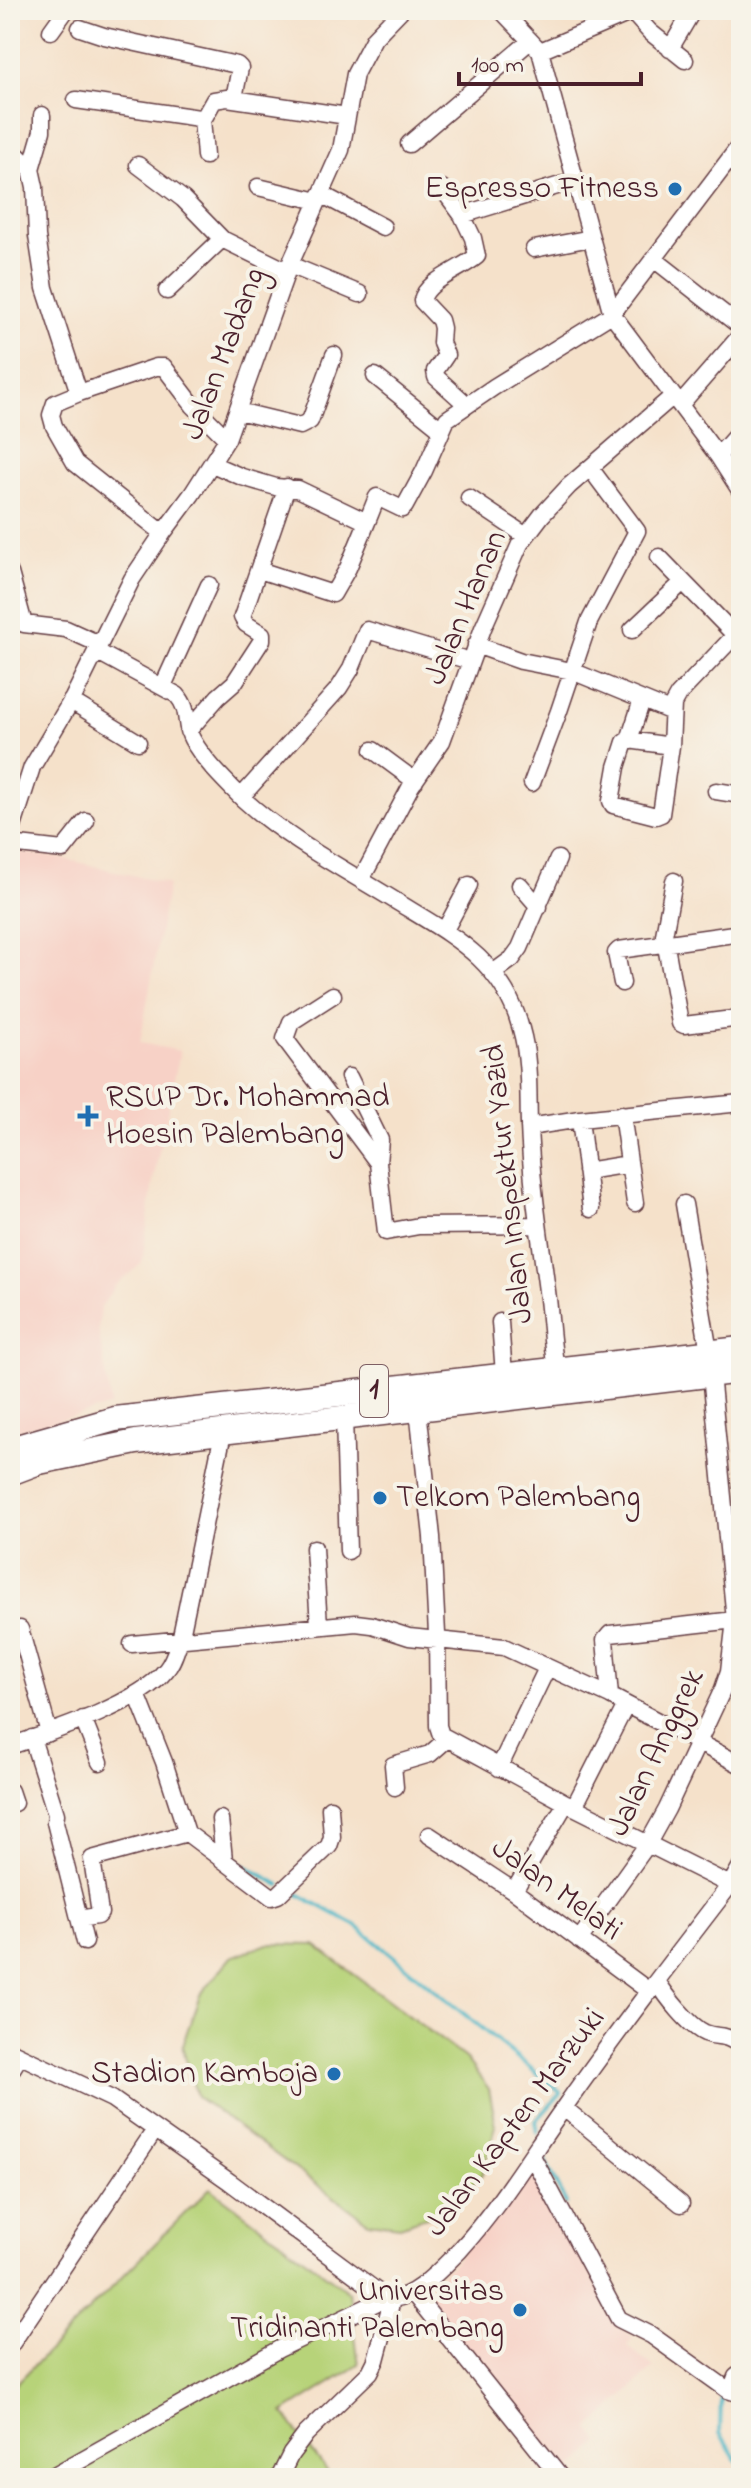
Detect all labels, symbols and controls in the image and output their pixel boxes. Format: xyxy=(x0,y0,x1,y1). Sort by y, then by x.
scale bar xyxy=(459,36,641,86)
text: 100 m xyxy=(471,49,524,84)
place label: Espresso Fitness xyxy=(425,166,659,213)
marker: Espresso Fitness xyxy=(666,180,684,198)
street label: Jalan Madang xyxy=(171,261,279,447)
street label: Jalan Hanan xyxy=(413,523,521,693)
street label: Jalan Inspektur Yazid xyxy=(471,1042,547,1326)
place label: RSUP Dr. Mohammad Hoesin Palembang xyxy=(106,1075,390,1159)
marker: RSUP Dr. Mohammad Hoesin Palembang xyxy=(77,1105,99,1127)
road number: 1 xyxy=(360,1365,388,1417)
place label: Telkom Palembang xyxy=(396,1475,640,1522)
marker: Telkom Palembang xyxy=(371,1489,389,1507)
street label: Jalan Anggrek xyxy=(596,1660,718,1845)
street label: Jalan Melati xyxy=(481,1826,631,1954)
street label: Jalan Kapten Marzuki xyxy=(414,1998,618,2248)
place label: Stadion Kamboja xyxy=(91,2051,318,2098)
marker: Stadion Kamboja xyxy=(325,2065,343,2083)
place label: Universitas Tridinanti Palembang xyxy=(230,2269,504,2353)
marker: Universitas Tridinanti Palembang xyxy=(511,2301,529,2319)

